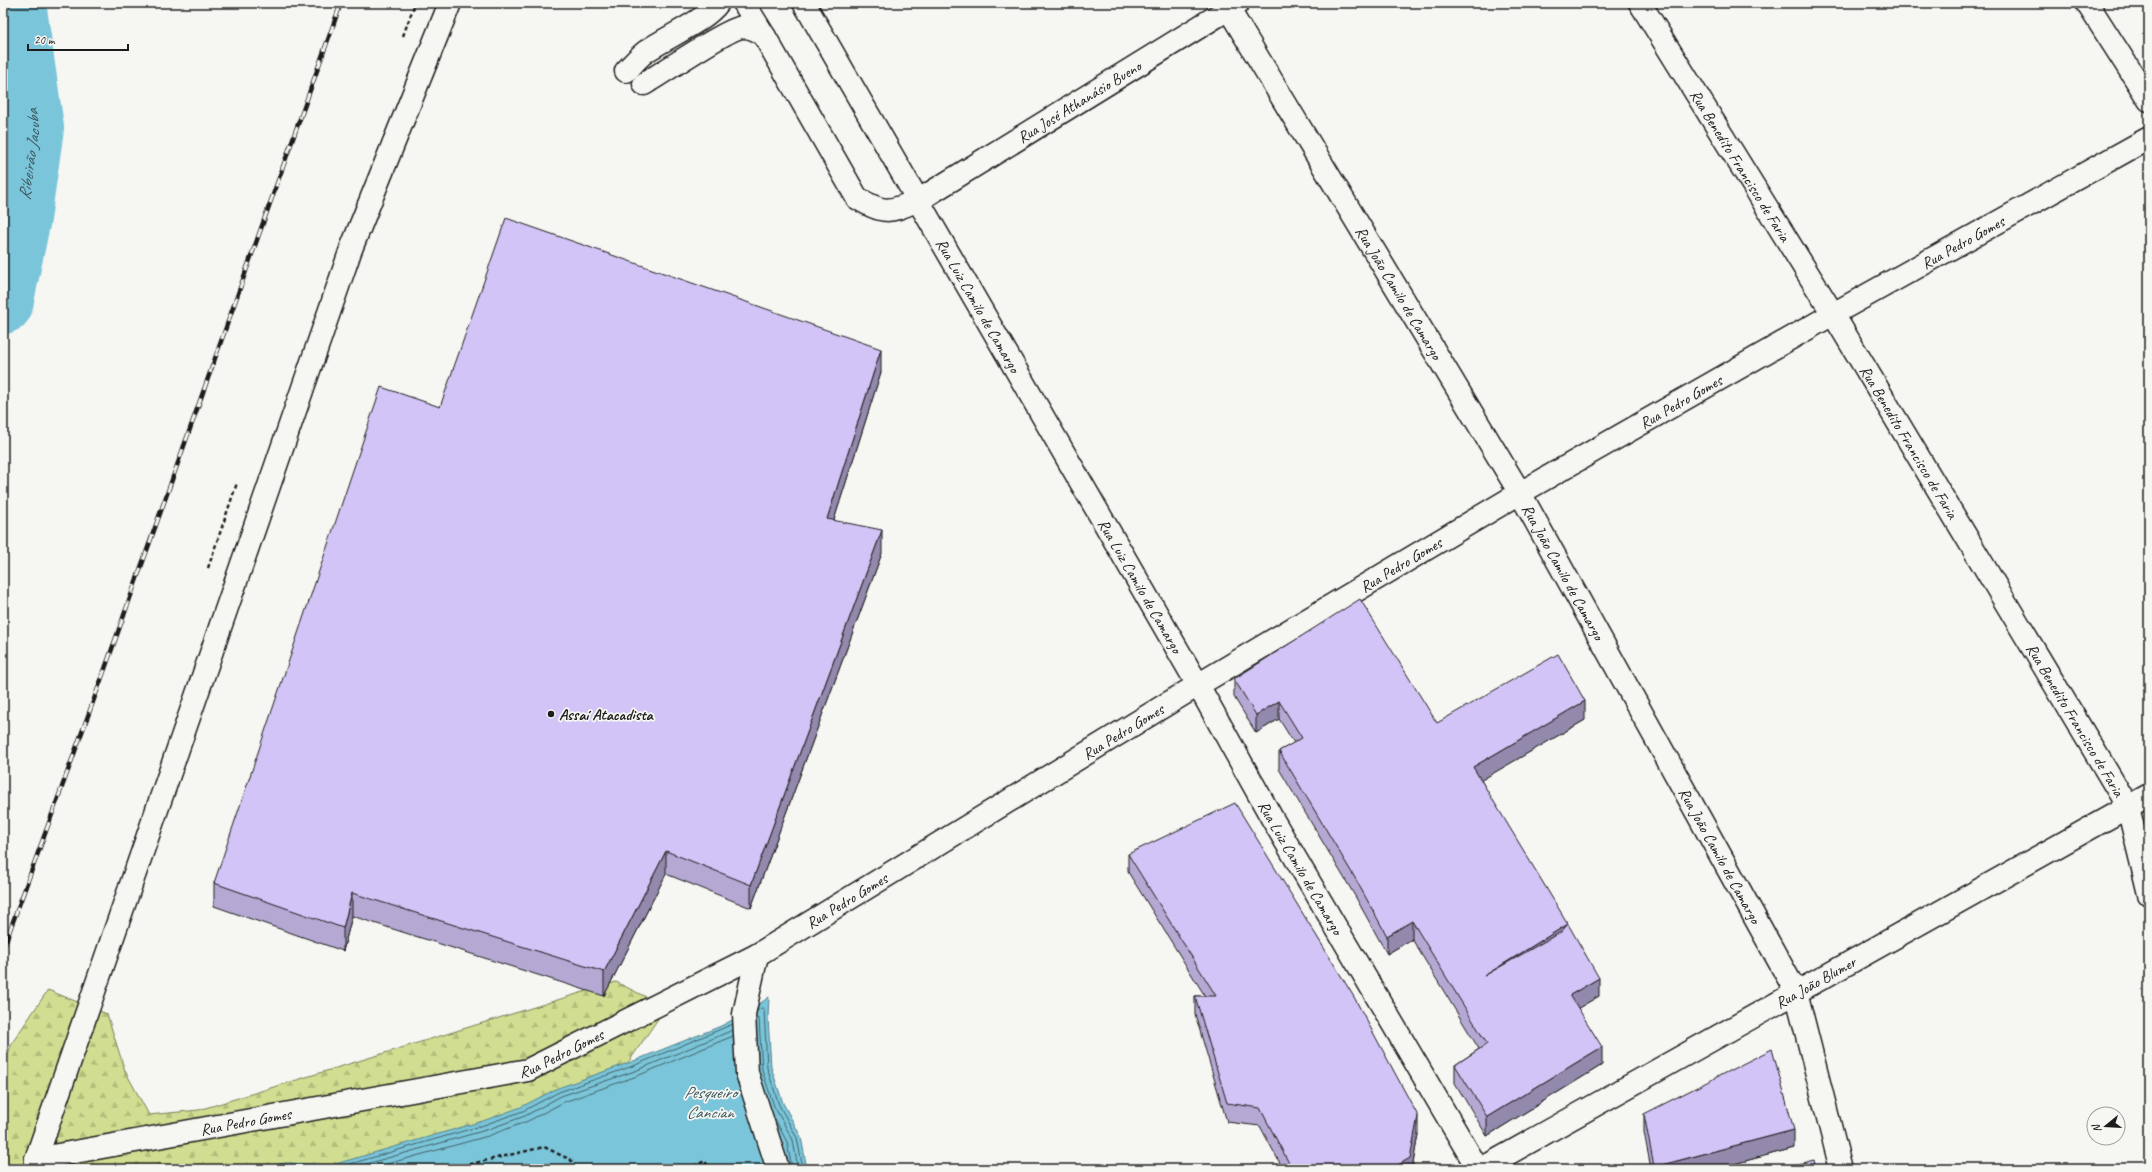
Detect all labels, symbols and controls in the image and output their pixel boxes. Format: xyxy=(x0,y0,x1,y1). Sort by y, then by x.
scale bar xyxy=(28,26,128,52)
text: 20 m xyxy=(34,32,56,48)
street label: Rua José Athanásio Bueno xyxy=(1014,55,1147,148)
street label: Rua Benedito Francisco de Faria xyxy=(1685,86,1795,246)
water label: Ribeirão Jacuba xyxy=(14,106,45,201)
street label: Rua Pedro Gomes xyxy=(1918,211,2009,274)
street label: Rua João Camilo de Camargo xyxy=(1351,223,1448,365)
street label: Rua Luiz Camilo de Camargo xyxy=(931,235,1025,378)
street label: Rua Benedito Francisco de Faria xyxy=(1855,362,1963,524)
street label: Rua Pedro Gomes xyxy=(1636,370,1727,434)
street label: Rua João Camilo de Camargo xyxy=(1517,501,1609,646)
street label: Rua Luiz Camilo de Camargo xyxy=(1093,516,1188,659)
street label: Rua Pedro Gomes xyxy=(1356,532,1447,597)
street label: Rua Benedito Francisco de Faria xyxy=(2021,640,2129,802)
street label: Rua Pedro Gomes xyxy=(1079,699,1169,764)
place label: Assaí Atacadista xyxy=(559,705,655,725)
marker: Assaí Atacadista xyxy=(546,709,556,719)
street label: Rua João Camilo de Camargo xyxy=(1674,784,1766,929)
street label: Rua Luiz Camilo de Camargo xyxy=(1253,797,1348,940)
street label: Rua Pedro Gomes xyxy=(803,868,892,934)
street label: Rua João Blumer xyxy=(1772,952,1861,1013)
street label: Rua Pedro Gomes xyxy=(518,1024,608,1082)
water label: Pesqueiro Cancian xyxy=(684,1082,739,1123)
street label: Rua Pedro Gomes xyxy=(199,1104,294,1140)
north arrow xyxy=(2086,1106,2126,1146)
text: N xyxy=(2088,1122,2104,1134)

